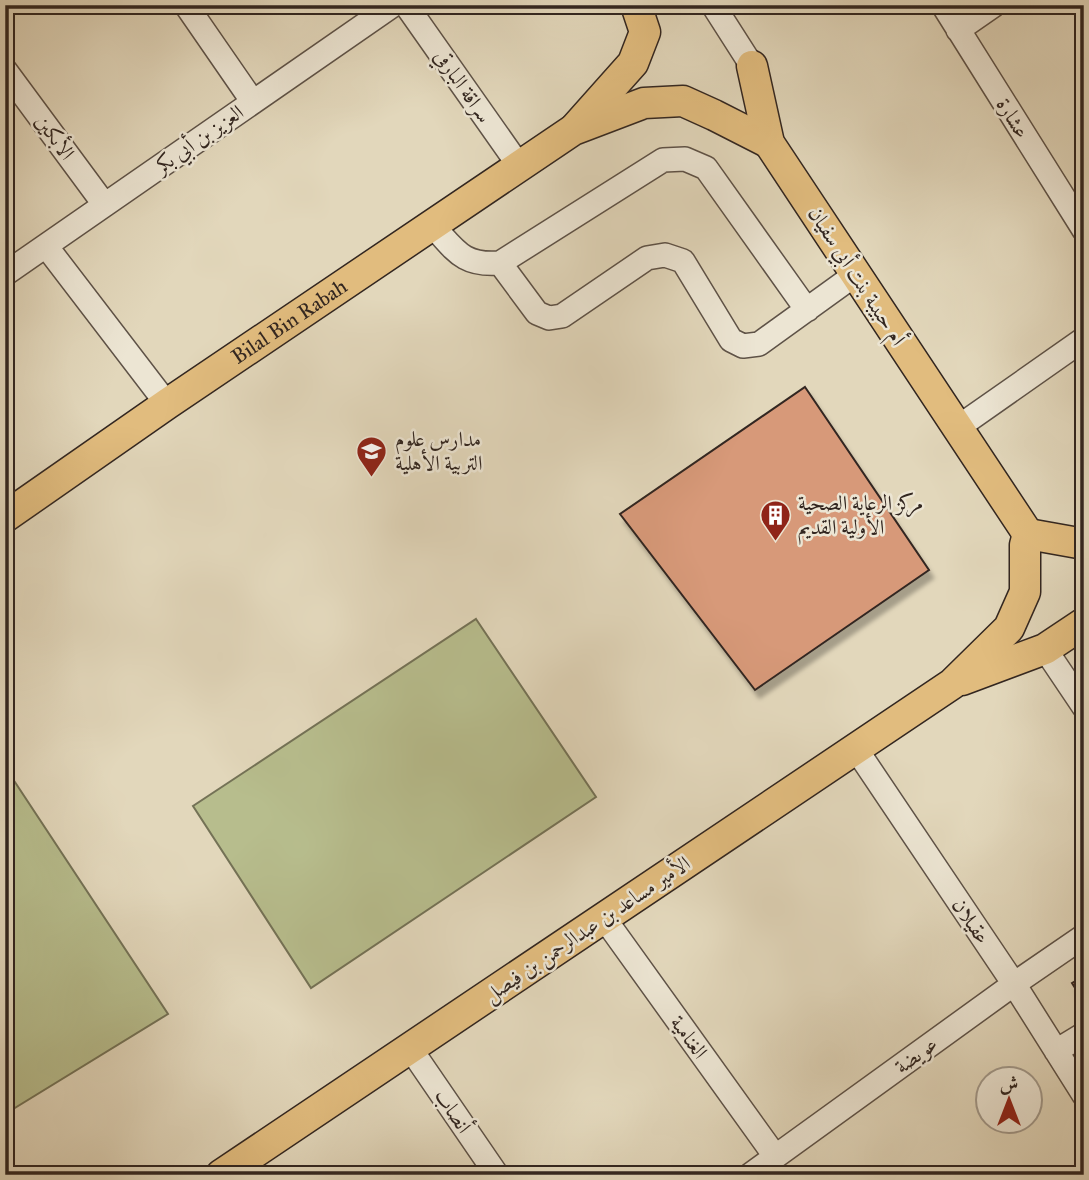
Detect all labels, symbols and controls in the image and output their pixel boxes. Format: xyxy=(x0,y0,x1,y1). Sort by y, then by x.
street label: سراقة البارقي xyxy=(425,44,498,130)
street label: عشارة xyxy=(991,93,1035,143)
street label: العزيز بن أبي بكر xyxy=(147,97,251,183)
street label: الأبكين xyxy=(30,108,82,165)
street label: أم حبيبة بنت أبي سفيان xyxy=(798,201,913,353)
street label: Bilal Bin Rabah xyxy=(226,273,352,370)
place label: مدارس علوم التربية الأهلية xyxy=(395,426,482,476)
school or university icon: مدارس علوم التربية الأهلية xyxy=(355,434,389,478)
place label: مركز الرعاية الصحية الأولية القديم xyxy=(798,490,923,545)
building icon: مركز الرعاية الصحية الأولية القديم xyxy=(758,498,792,542)
street label: الأمير مساعد بن عبدالرحمن بن فيصل xyxy=(478,849,696,1009)
street label: عقيلان xyxy=(946,893,996,949)
street label: الغنامية xyxy=(665,1010,713,1064)
street label: عويضة xyxy=(889,1031,943,1079)
north arrow xyxy=(974,1064,1044,1134)
text: ش xyxy=(1000,1072,1018,1095)
street label: أنصاب xyxy=(429,1083,479,1138)

